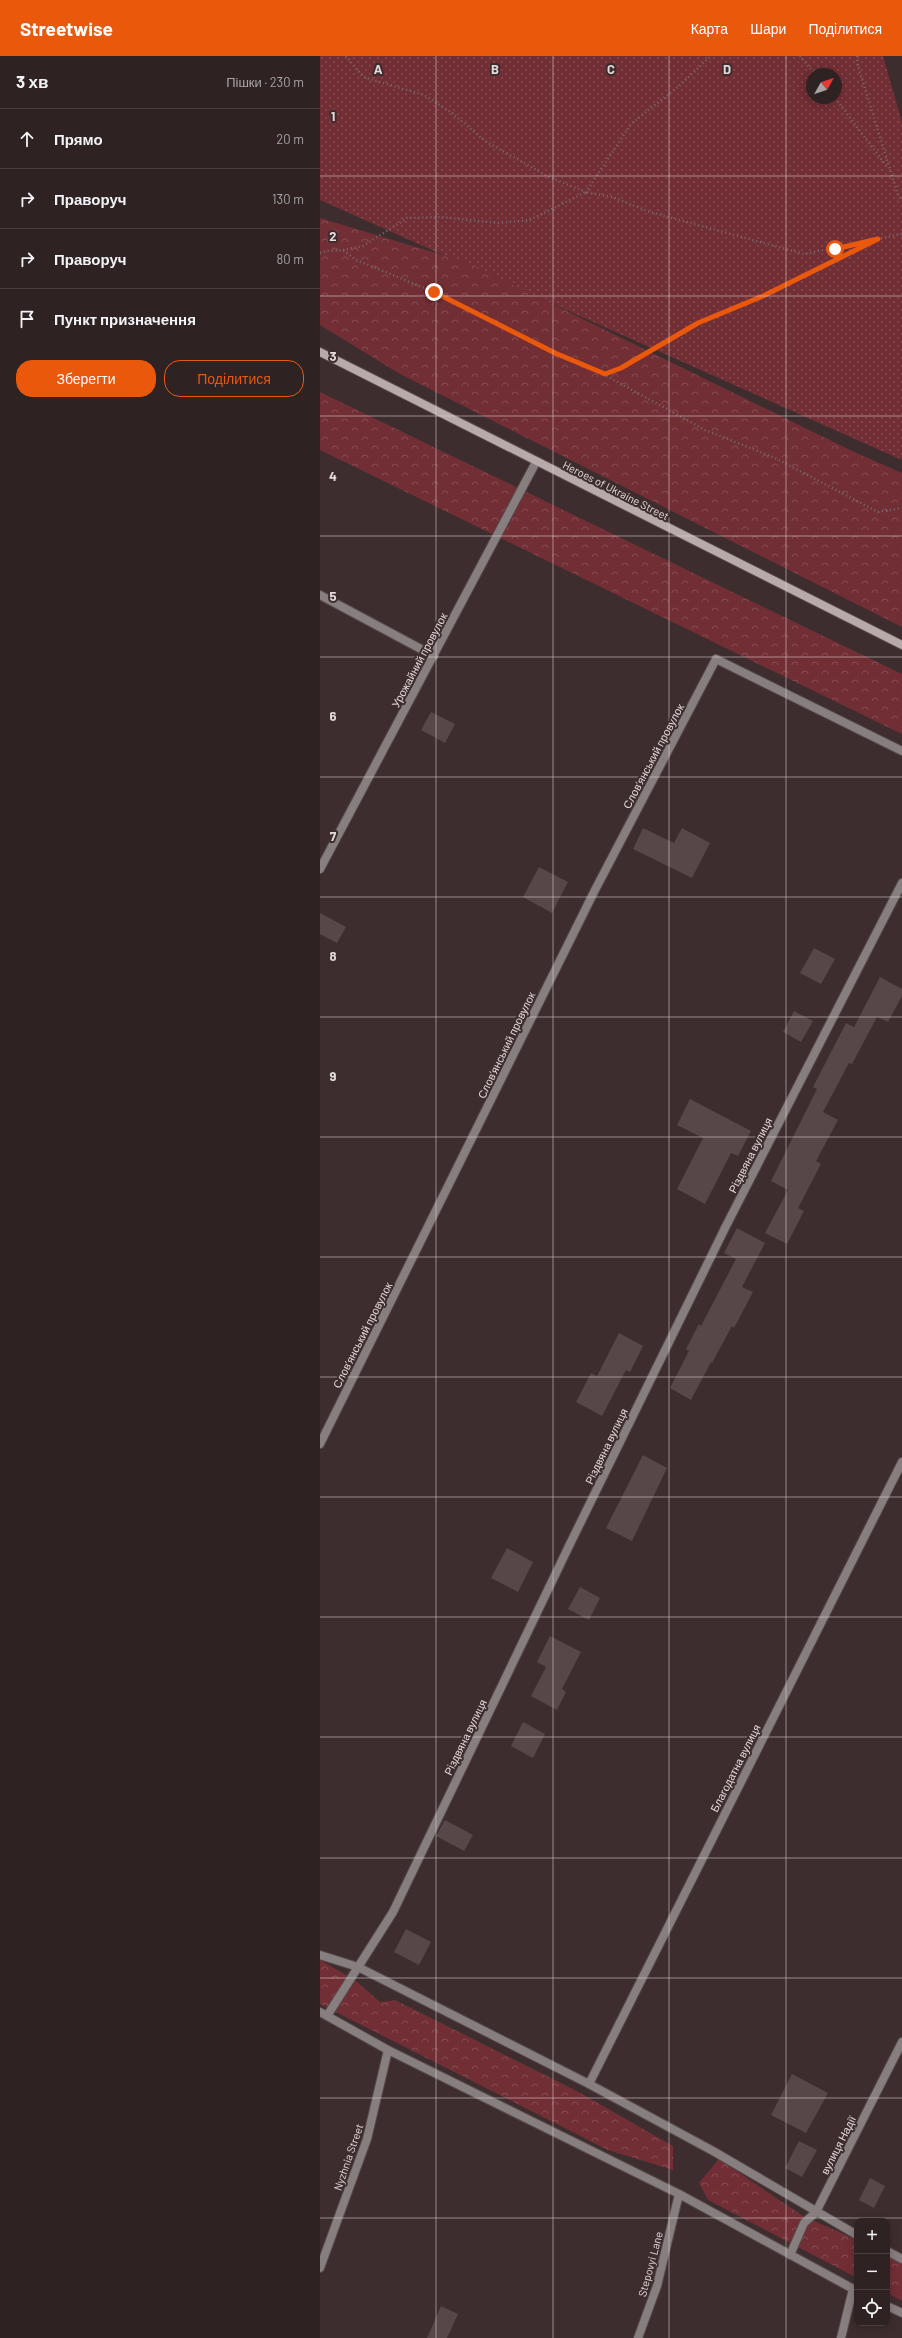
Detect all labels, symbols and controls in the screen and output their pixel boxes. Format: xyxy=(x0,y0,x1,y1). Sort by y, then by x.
text: Streetwise xyxy=(20,17,113,40)
text: Карта xyxy=(691,20,728,37)
text: Шари xyxy=(750,20,786,37)
text: Поділитися xyxy=(808,20,882,37)
text: A xyxy=(374,61,383,77)
text: B xyxy=(491,61,499,77)
text: C xyxy=(607,61,615,77)
text: D xyxy=(723,61,731,77)
north arrow xyxy=(806,68,842,104)
text: 3 хв xyxy=(16,71,49,91)
text: Пішки · 230 m xyxy=(226,74,304,90)
text: 1 xyxy=(331,108,335,124)
icon: ahead xyxy=(16,128,38,150)
text: Прямо xyxy=(54,130,103,148)
text: 20 m xyxy=(276,131,304,147)
icon: right xyxy=(16,188,38,210)
text: Праворуч xyxy=(54,190,127,208)
text: 130 m xyxy=(272,191,304,207)
text: 2 xyxy=(329,228,337,244)
route start xyxy=(826,240,844,258)
icon: right xyxy=(16,248,38,270)
text: Праворуч xyxy=(54,250,127,268)
text: 80 m xyxy=(277,251,304,267)
route end xyxy=(425,283,443,301)
icon: arrive xyxy=(16,308,38,330)
text: Пункт призначення xyxy=(54,310,196,328)
text: 3 xyxy=(329,348,337,364)
button: Зберегти xyxy=(16,360,156,397)
button: Поділитися xyxy=(164,360,304,397)
street label: Heroes of Ukraine Street xyxy=(561,458,671,522)
text: 4 xyxy=(329,468,337,484)
text: 5 xyxy=(329,588,337,604)
street label: Урожайний провулок xyxy=(389,610,450,710)
street label: Словʼянський провулок xyxy=(620,701,686,811)
text: 6 xyxy=(330,708,337,724)
text: 7 xyxy=(330,828,337,844)
text: 8 xyxy=(329,948,337,964)
street label: Словʼянський провулок xyxy=(474,989,538,1100)
text: 9 xyxy=(330,1068,337,1084)
street label: Різдвяна вулиця xyxy=(725,1115,775,1195)
street label: Словʼянський провулок xyxy=(330,1280,394,1390)
street label: Різдвяна вулиця xyxy=(582,1406,630,1486)
street label: Різдвяна вулиця xyxy=(441,1697,489,1777)
street label: Благодатна вулиця xyxy=(707,1722,763,1814)
street label: вулиця Надії xyxy=(818,2114,858,2176)
street label: Nyzhnia Street xyxy=(330,2122,366,2192)
map controls xyxy=(854,2218,890,2326)
button: + xyxy=(854,2218,890,2254)
street label: Stepovyi Lane xyxy=(635,2230,665,2298)
button: − xyxy=(854,2254,890,2290)
button: locate xyxy=(854,2290,890,2326)

